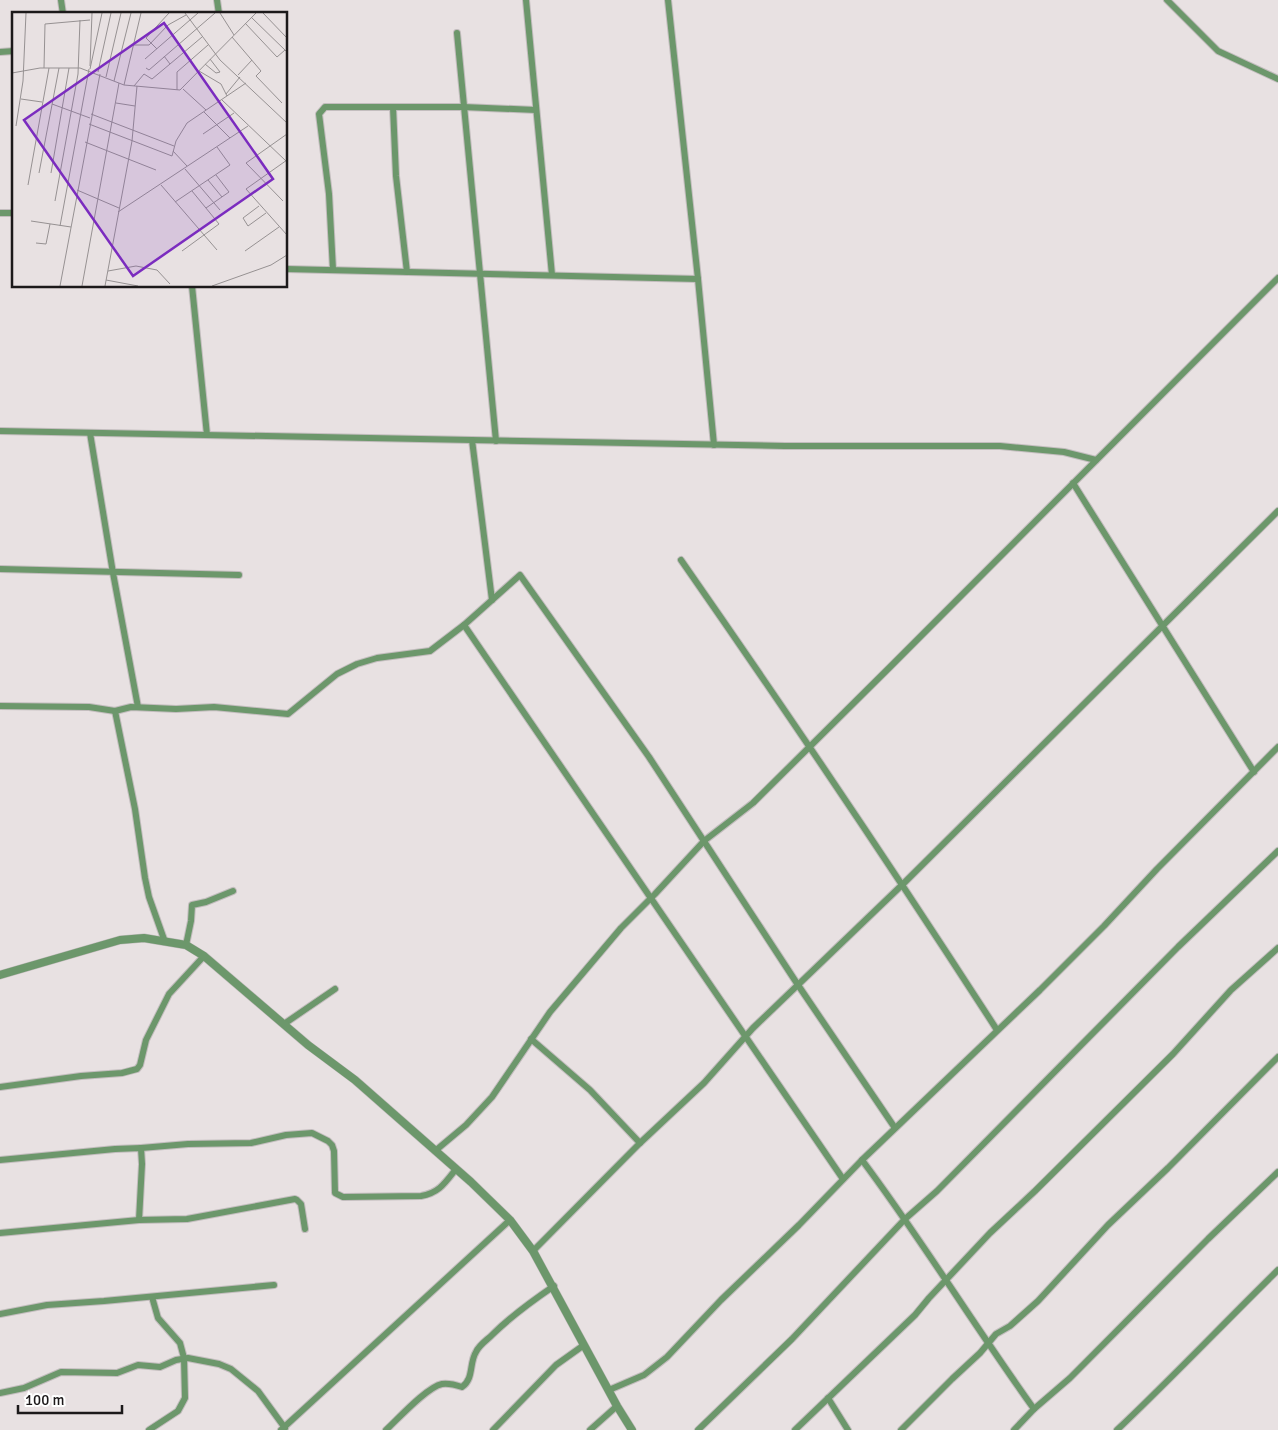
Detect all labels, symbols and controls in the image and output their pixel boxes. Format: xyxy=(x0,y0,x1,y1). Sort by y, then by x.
inset map xyxy=(12,12,288,288)
scale bar xyxy=(18,1382,121,1414)
text: 100 m xyxy=(25,1391,65,1409)

